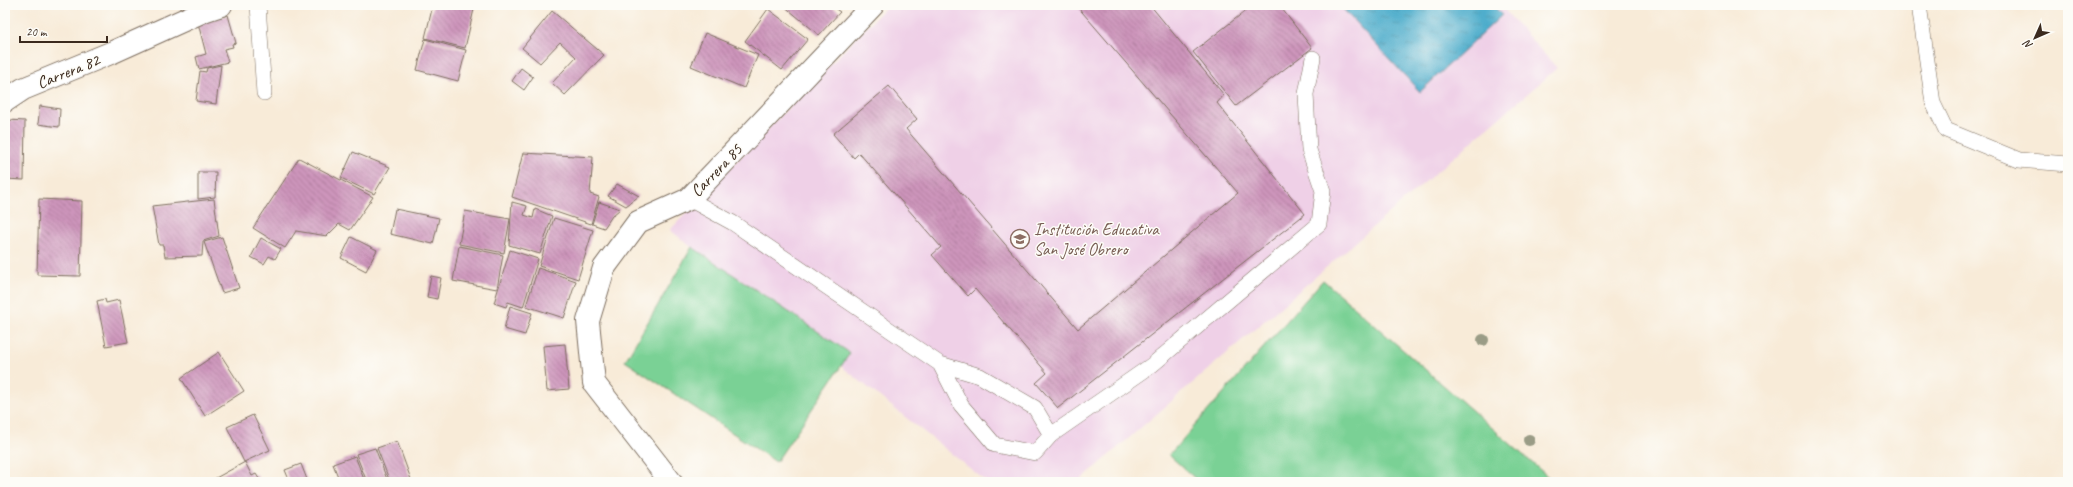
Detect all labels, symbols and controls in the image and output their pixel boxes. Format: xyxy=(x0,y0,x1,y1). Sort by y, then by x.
scale bar xyxy=(20,18,107,44)
north arrow xyxy=(2015,18,2055,58)
text: 20 m xyxy=(26,24,48,40)
text: N xyxy=(2019,36,2035,52)
street label: Carrera 82 xyxy=(34,49,104,94)
street label: Carrera 85 xyxy=(686,138,748,201)
place label: Institución Educativa San José Obrero xyxy=(1034,219,1160,260)
school or university icon: Institución Educativa San José Obrero xyxy=(1009,228,1031,250)

